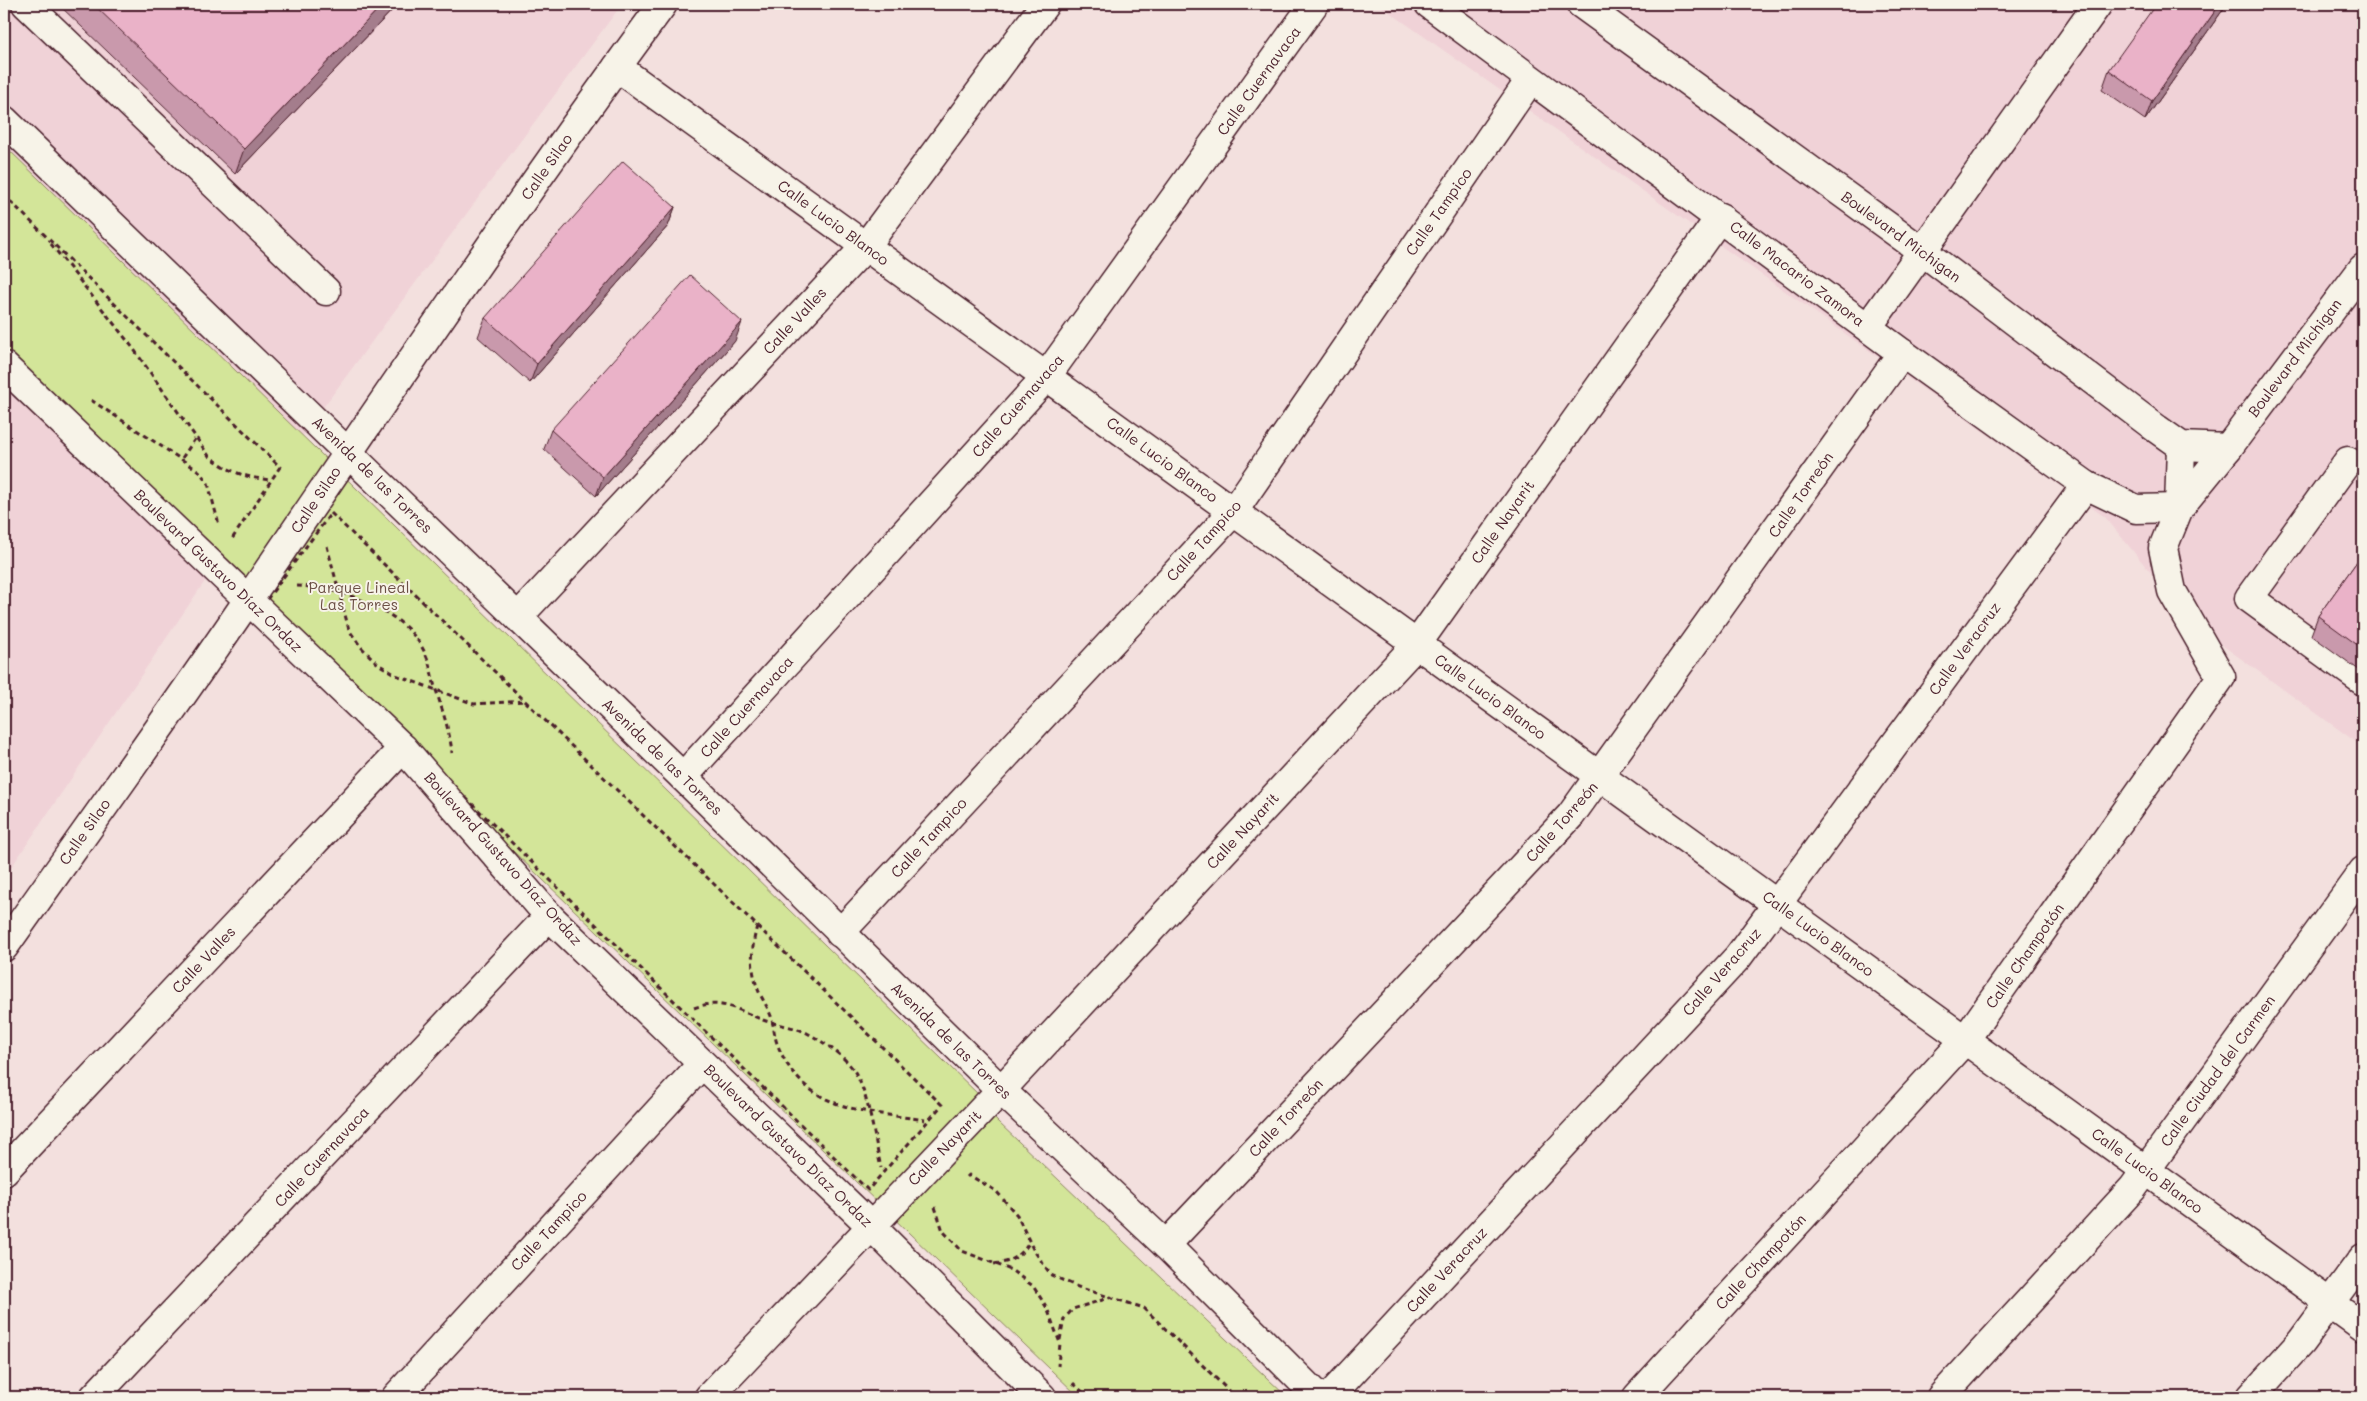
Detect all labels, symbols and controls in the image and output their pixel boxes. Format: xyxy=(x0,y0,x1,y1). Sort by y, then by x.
street label: Calle Cuernavaca xyxy=(1212,22,1305,139)
street label: Calle Silao xyxy=(516,129,576,204)
street label: Calle Tampico xyxy=(1400,163,1476,259)
street label: Calle Lucio Blanco xyxy=(774,175,893,270)
street label: Boulevard Michigan xyxy=(1838,186,1965,286)
street label: Calle Macario Zamora xyxy=(1726,216,1869,331)
street label: Calle Valles xyxy=(758,283,830,358)
street label: Boulevard Michigan xyxy=(2243,294,2345,421)
street label: Calle Cuernavaca xyxy=(967,350,1068,461)
street label: Avenida de las Torres xyxy=(308,411,437,537)
street label: Calle Lucio Blanco xyxy=(1103,412,1222,507)
street label: Calle Torreón xyxy=(1763,448,1837,541)
street label: Calle Silao xyxy=(285,462,345,537)
street label: Calle Nayarit xyxy=(1466,476,1538,567)
street label: Boulevard Gustavo Díaz Ordaz xyxy=(130,484,307,656)
street label: Calle Tampico xyxy=(1161,495,1245,585)
park label: Parque Lineal Las Torres xyxy=(308,577,410,614)
street label: Calle Veracruz xyxy=(1924,598,2005,699)
street label: Calle Lucio Blanco xyxy=(1431,649,1550,744)
street label: Calle Cuernavaca xyxy=(695,651,797,762)
street label: Avenida de las Torres xyxy=(598,693,727,819)
street label: Boulevard Gustavo Díaz Ordaz xyxy=(420,767,587,949)
street label: Calle Torreón xyxy=(1521,777,1602,866)
street label: Calle Nayarit xyxy=(1202,788,1283,873)
street label: Calle Tampico xyxy=(886,793,971,882)
street label: Calle Silao xyxy=(54,794,114,869)
street label: Calle Lucio Blanco xyxy=(1759,886,1878,981)
street label: Calle Champotón xyxy=(1980,899,2068,1012)
street label: Calle Valles xyxy=(167,922,239,997)
street label: Calle Veracruz xyxy=(1677,923,1765,1020)
street label: Avenida de las Torres xyxy=(887,977,1016,1103)
street label: Calle Ciudad del Carmen xyxy=(2155,991,2279,1150)
street label: Boulevard Gustavo Díaz Ordaz xyxy=(700,1059,877,1231)
street label: Calle Torreón xyxy=(1244,1074,1327,1161)
street label: Calle Cuernavaca xyxy=(269,1102,373,1211)
street label: Calle Nayarit xyxy=(903,1105,986,1189)
street label: Calle Lucio Blanco xyxy=(2088,1123,2207,1218)
street label: Calle Tampico xyxy=(506,1186,591,1275)
street label: Calle Champotón xyxy=(1711,1209,1810,1314)
street label: Calle Veracruz xyxy=(1401,1222,1491,1316)

